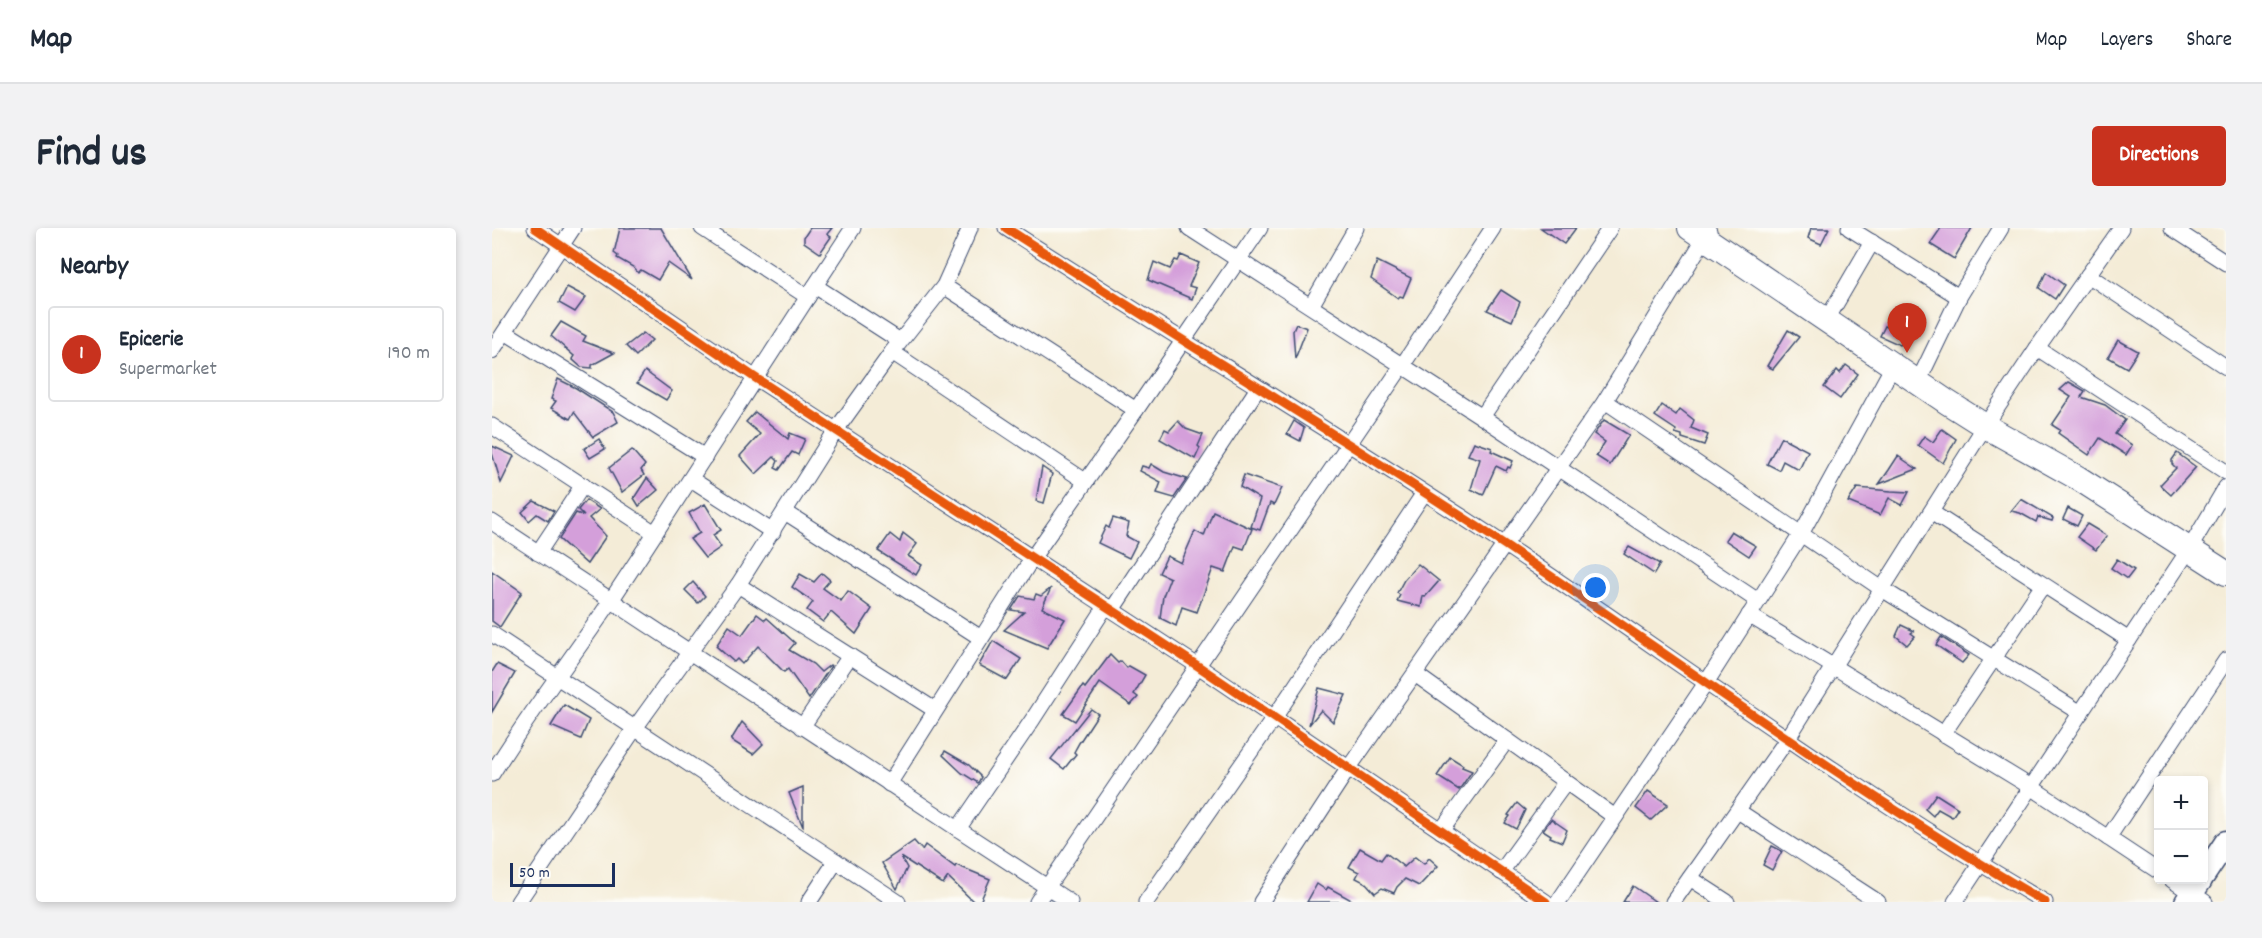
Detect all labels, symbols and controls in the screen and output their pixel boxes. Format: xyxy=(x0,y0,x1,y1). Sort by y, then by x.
text: Map xyxy=(30,21,72,61)
text: Map xyxy=(2036,26,2067,56)
text: Layers xyxy=(2100,26,2153,56)
text: Share xyxy=(2186,26,2232,56)
text: Find us xyxy=(36,126,147,186)
button: Directions xyxy=(2092,126,2226,186)
text: Nearby xyxy=(60,249,128,286)
pin: 1 xyxy=(1888,304,1926,353)
text: Epicerie xyxy=(119,325,184,356)
text: 1 xyxy=(79,340,84,368)
text: 190 m xyxy=(387,340,430,368)
text: Supermarket xyxy=(119,356,217,384)
your location xyxy=(1581,573,1610,602)
map controls xyxy=(2154,776,2208,884)
button: + xyxy=(2154,776,2208,830)
button: − xyxy=(2154,830,2208,884)
scale bar xyxy=(510,860,615,888)
text: 50 m xyxy=(519,862,550,885)

